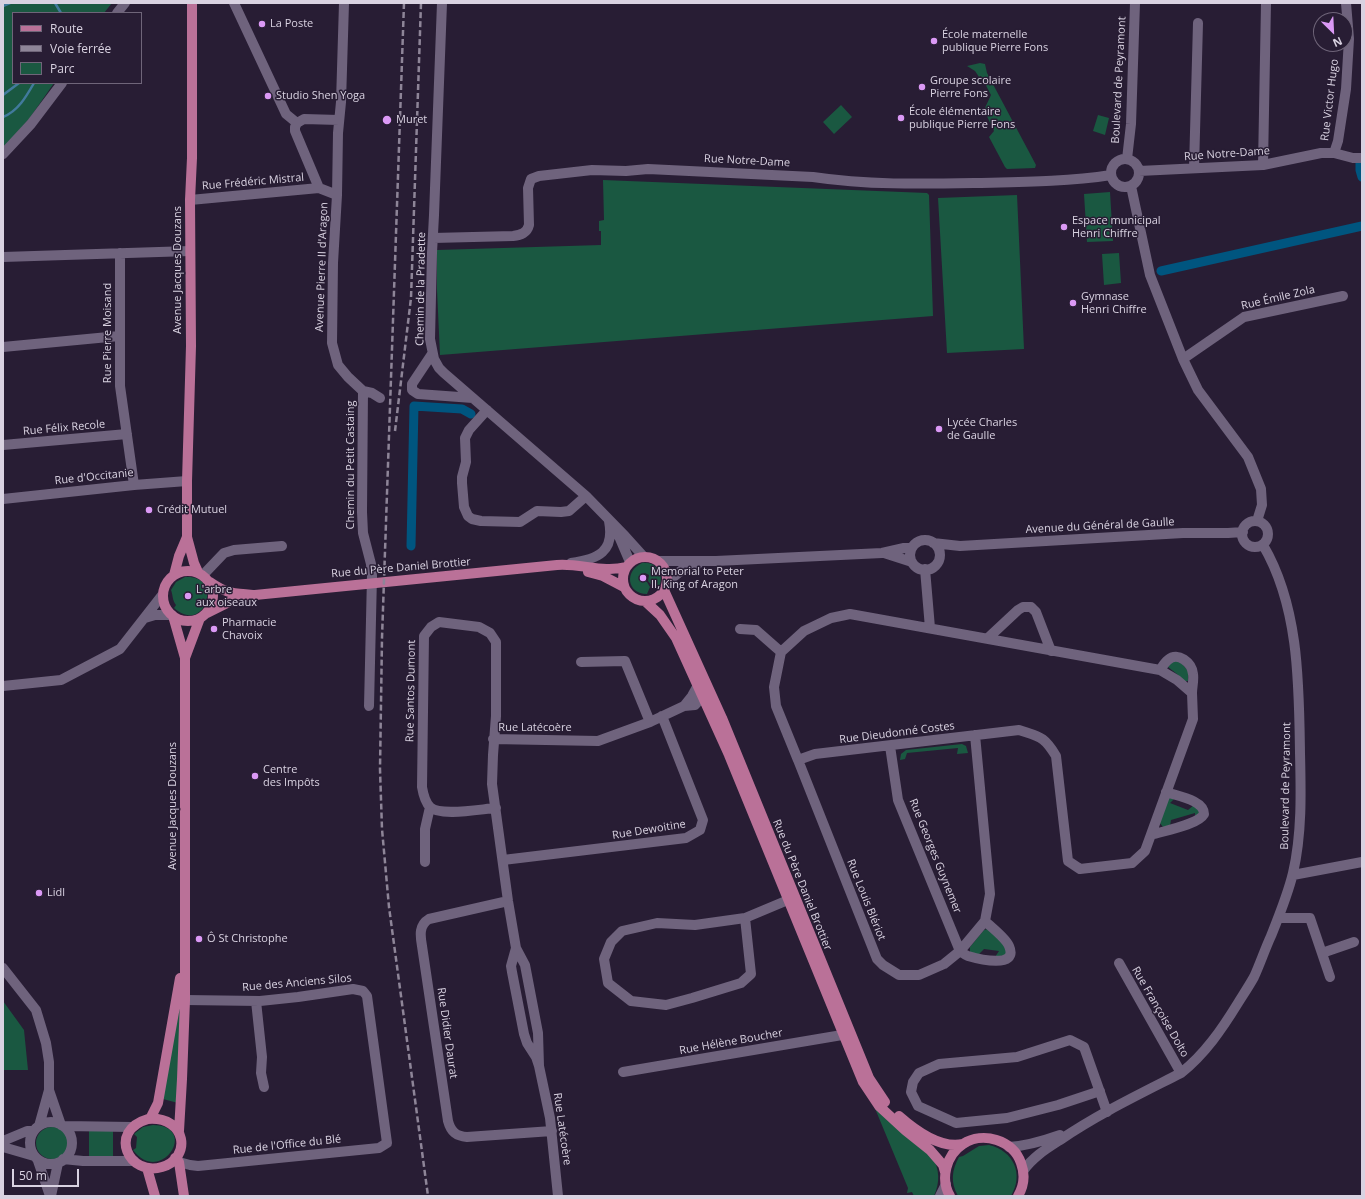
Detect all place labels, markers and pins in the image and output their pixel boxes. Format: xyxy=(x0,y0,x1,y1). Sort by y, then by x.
place label: La Poste xyxy=(270,17,313,31)
marker: La Poste xyxy=(257,19,267,29)
place label: École maternelle publique Pierre Fons xyxy=(942,28,1048,54)
marker: École maternelle publique Pierre Fons xyxy=(929,36,939,46)
place label: Groupe scolaire Pierre Fons xyxy=(930,74,1011,100)
marker: Groupe scolaire Pierre Fons xyxy=(917,82,927,92)
place label: Studio Shen Yoga xyxy=(276,89,365,103)
marker: Studio Shen Yoga xyxy=(263,91,273,101)
place label: École élémentaire publique Pierre Fons xyxy=(909,105,1015,131)
place label: Muret xyxy=(396,113,427,127)
marker: École élémentaire publique Pierre Fons xyxy=(896,113,906,123)
marker: Muret xyxy=(381,114,393,126)
place label: Espace municipal Henri Chiffre xyxy=(1072,214,1161,240)
marker: Espace municipal Henri Chiffre xyxy=(1059,222,1069,232)
place label: Gymnase Henri Chiffre xyxy=(1081,290,1147,316)
marker: Gymnase Henri Chiffre xyxy=(1068,298,1078,308)
place label: Lycée Charles de Gaulle xyxy=(947,416,1017,442)
marker: Lycée Charles de Gaulle xyxy=(934,424,944,434)
place label: Crédit Mutuel xyxy=(157,503,227,517)
marker: Crédit Mutuel xyxy=(144,505,154,515)
place label: Memorial to Peter II, King of Aragon xyxy=(651,565,744,591)
marker: Memorial to Peter II, King of Aragon xyxy=(638,573,648,583)
place label: L'arbre aux oiseaux xyxy=(196,583,257,609)
marker: L'arbre aux oiseaux xyxy=(183,591,193,601)
place label: Pharmacie Chavoix xyxy=(222,616,276,642)
marker: Pharmacie Chavoix xyxy=(209,624,219,634)
place label: Centre des Impôts xyxy=(263,763,320,789)
marker: Centre des Impôts xyxy=(250,771,260,781)
place label: Lidl xyxy=(47,886,65,900)
marker: Lidl xyxy=(34,888,44,898)
place label: Ô St Christophe xyxy=(207,932,288,946)
marker: Ô St Christophe xyxy=(194,934,204,944)

